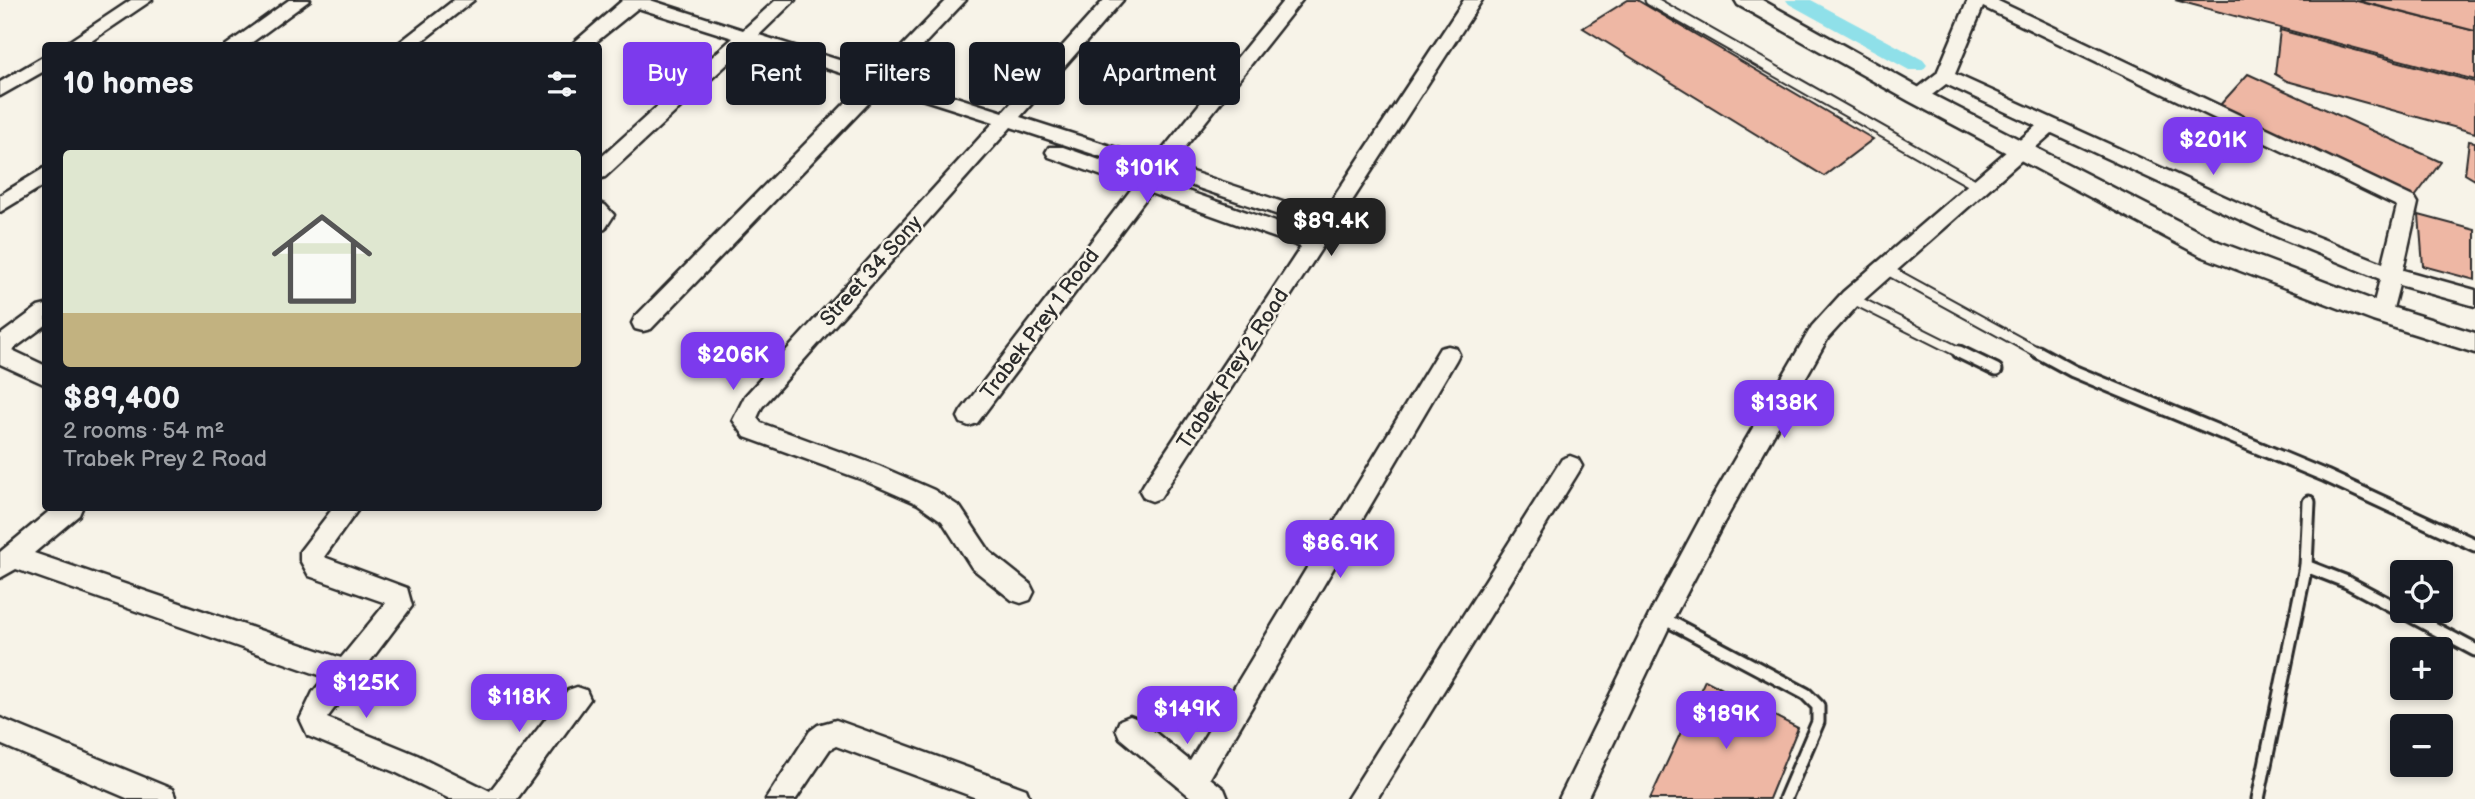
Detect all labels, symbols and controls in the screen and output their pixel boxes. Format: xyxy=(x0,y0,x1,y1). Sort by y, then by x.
chip: Buy xyxy=(623,42,712,105)
chip: Rent xyxy=(726,42,826,105)
chip: Filters xyxy=(840,42,955,105)
chip: New xyxy=(969,42,1065,105)
chip: Apartment xyxy=(1079,42,1240,105)
icon: filters xyxy=(543,65,581,103)
text: 10 homes xyxy=(63,66,194,102)
pin: $201K xyxy=(2164,118,2262,177)
text: $201K xyxy=(2179,126,2247,154)
pin: $101K xyxy=(1098,146,1196,205)
text: $101K xyxy=(1115,154,1179,182)
icon: home xyxy=(259,196,385,322)
pin: $89.4K xyxy=(1274,198,1388,258)
text: $89.4K xyxy=(1293,207,1369,235)
street label: Street 34 Sony xyxy=(815,210,928,331)
street label: Trabek Prey 1 Road xyxy=(975,244,1105,404)
street label: Trabek Prey 2 Road xyxy=(1172,284,1294,454)
pin: $206K xyxy=(684,332,782,392)
text: $206K xyxy=(697,341,769,369)
pin: $138K xyxy=(1735,380,1833,440)
text: $89,400 xyxy=(63,381,180,417)
text: $138K xyxy=(1750,389,1818,417)
text: 2 rooms · 54 m² xyxy=(63,417,225,445)
text: Trabek Prey 2 Road xyxy=(63,445,267,473)
pin: $86.9K xyxy=(1283,520,1397,580)
text: $86.9K xyxy=(1301,529,1379,557)
map controls xyxy=(2390,560,2453,777)
button: locate xyxy=(2390,560,2453,623)
button: + xyxy=(2390,637,2453,700)
pin: $125K xyxy=(317,660,415,720)
text: $125K xyxy=(332,669,400,697)
pin: $118K xyxy=(470,674,568,734)
text: $118K xyxy=(487,683,551,711)
pin: $149K xyxy=(1138,686,1236,746)
pin: $189K xyxy=(1677,692,1775,751)
text: $149K xyxy=(1153,695,1221,723)
text: $189K xyxy=(1692,700,1760,728)
button: − xyxy=(2390,714,2453,777)

